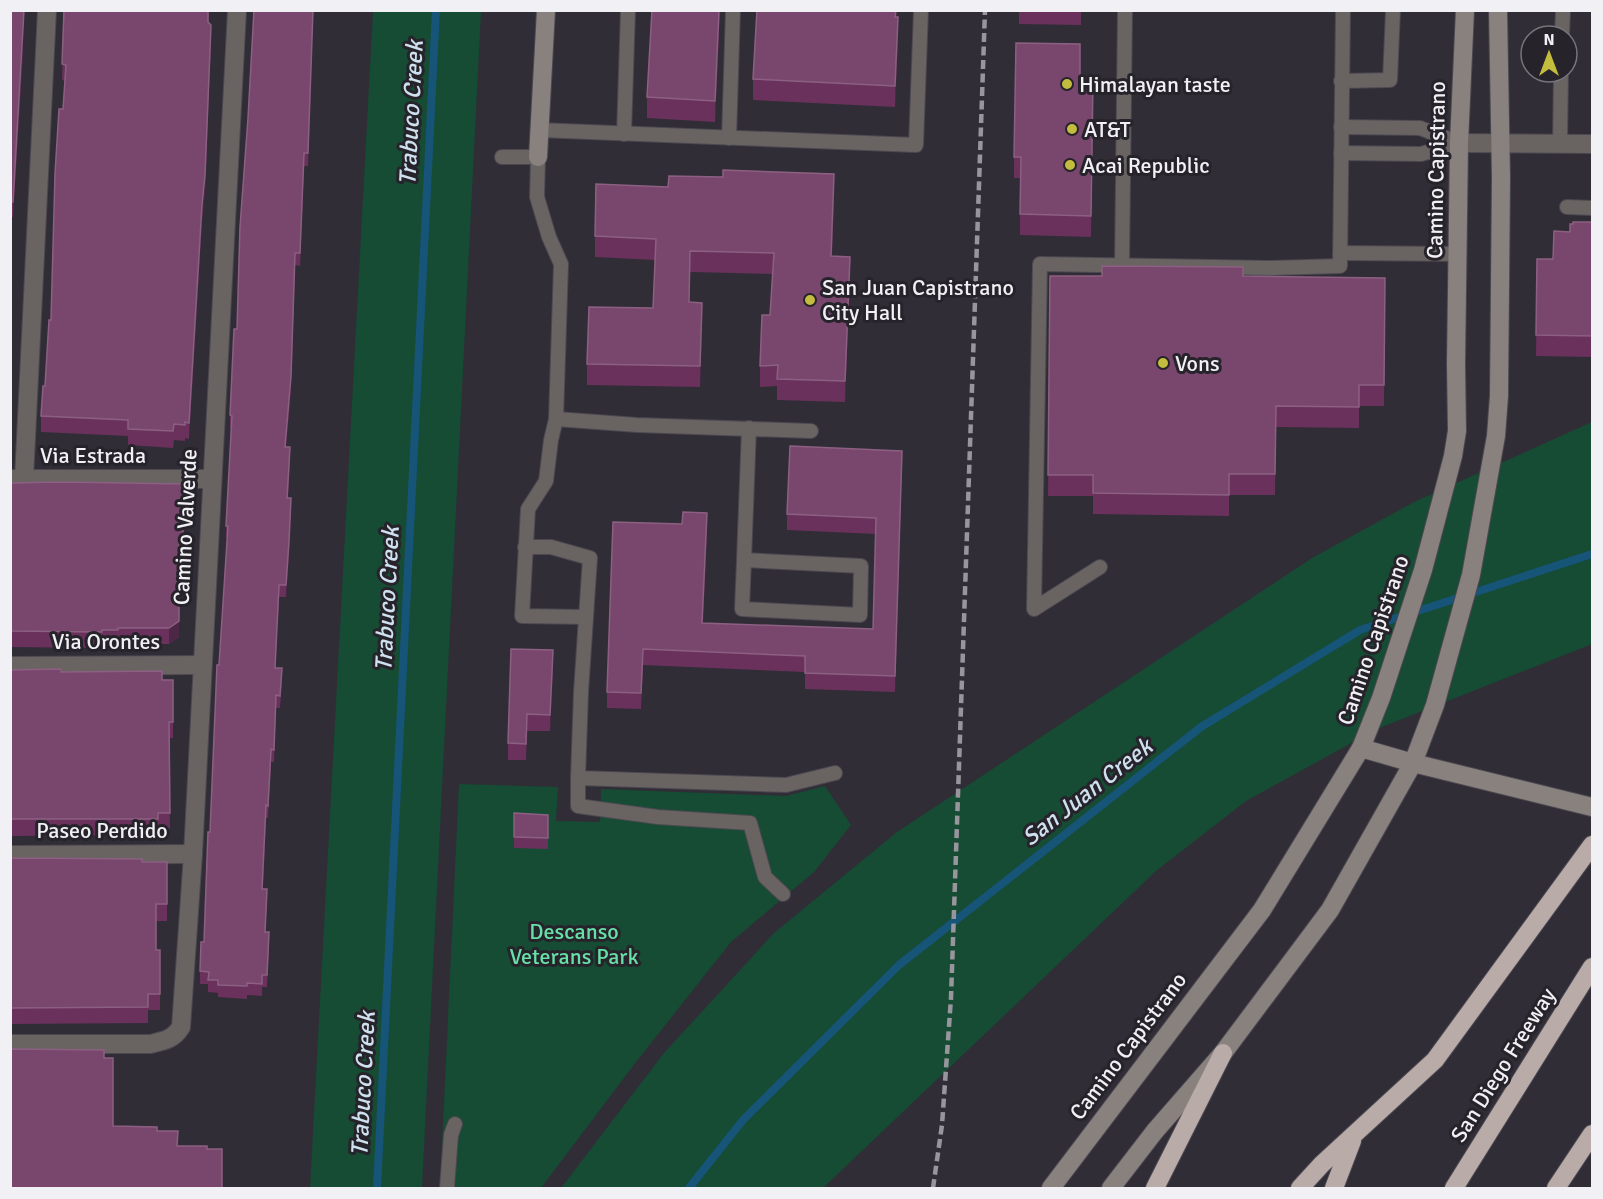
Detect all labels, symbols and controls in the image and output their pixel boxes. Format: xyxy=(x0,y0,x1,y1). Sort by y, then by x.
north arrow xyxy=(1519,24,1579,84)
text: N xyxy=(1543,30,1555,50)
water label: Trabuco Creek xyxy=(392,38,430,186)
place label: Himalayan taste xyxy=(1079,71,1231,98)
marker: Himalayan taste xyxy=(1060,77,1074,91)
street label: Camino Capistrano xyxy=(1421,81,1451,259)
place label: AT&T xyxy=(1084,116,1131,143)
marker: AT&T xyxy=(1065,122,1079,136)
place label: Acai Republic xyxy=(1082,152,1210,179)
marker: Acai Republic xyxy=(1063,158,1077,172)
place label: San Juan Capistrano City Hall xyxy=(822,274,1014,326)
marker: San Juan Capistrano City Hall xyxy=(803,293,817,307)
place label: Vons xyxy=(1175,350,1220,377)
marker: Vons xyxy=(1156,356,1170,370)
street label: Via Estrada xyxy=(40,442,146,469)
street label: Camino Valverde xyxy=(167,448,203,606)
water label: Trabuco Creek xyxy=(368,524,406,672)
street label: Camino Capistrano xyxy=(1331,552,1415,728)
street label: Via Orontes xyxy=(52,628,160,655)
water label: San Juan Creek xyxy=(1016,731,1160,852)
street label: Paseo Perdido xyxy=(36,817,168,844)
park label: Descanso Veterans Park xyxy=(510,918,638,970)
street label: Camino Capistrano xyxy=(1064,967,1192,1125)
street label: San Diego Freeway xyxy=(1445,982,1562,1147)
water label: Trabuco Creek xyxy=(344,1009,382,1157)

